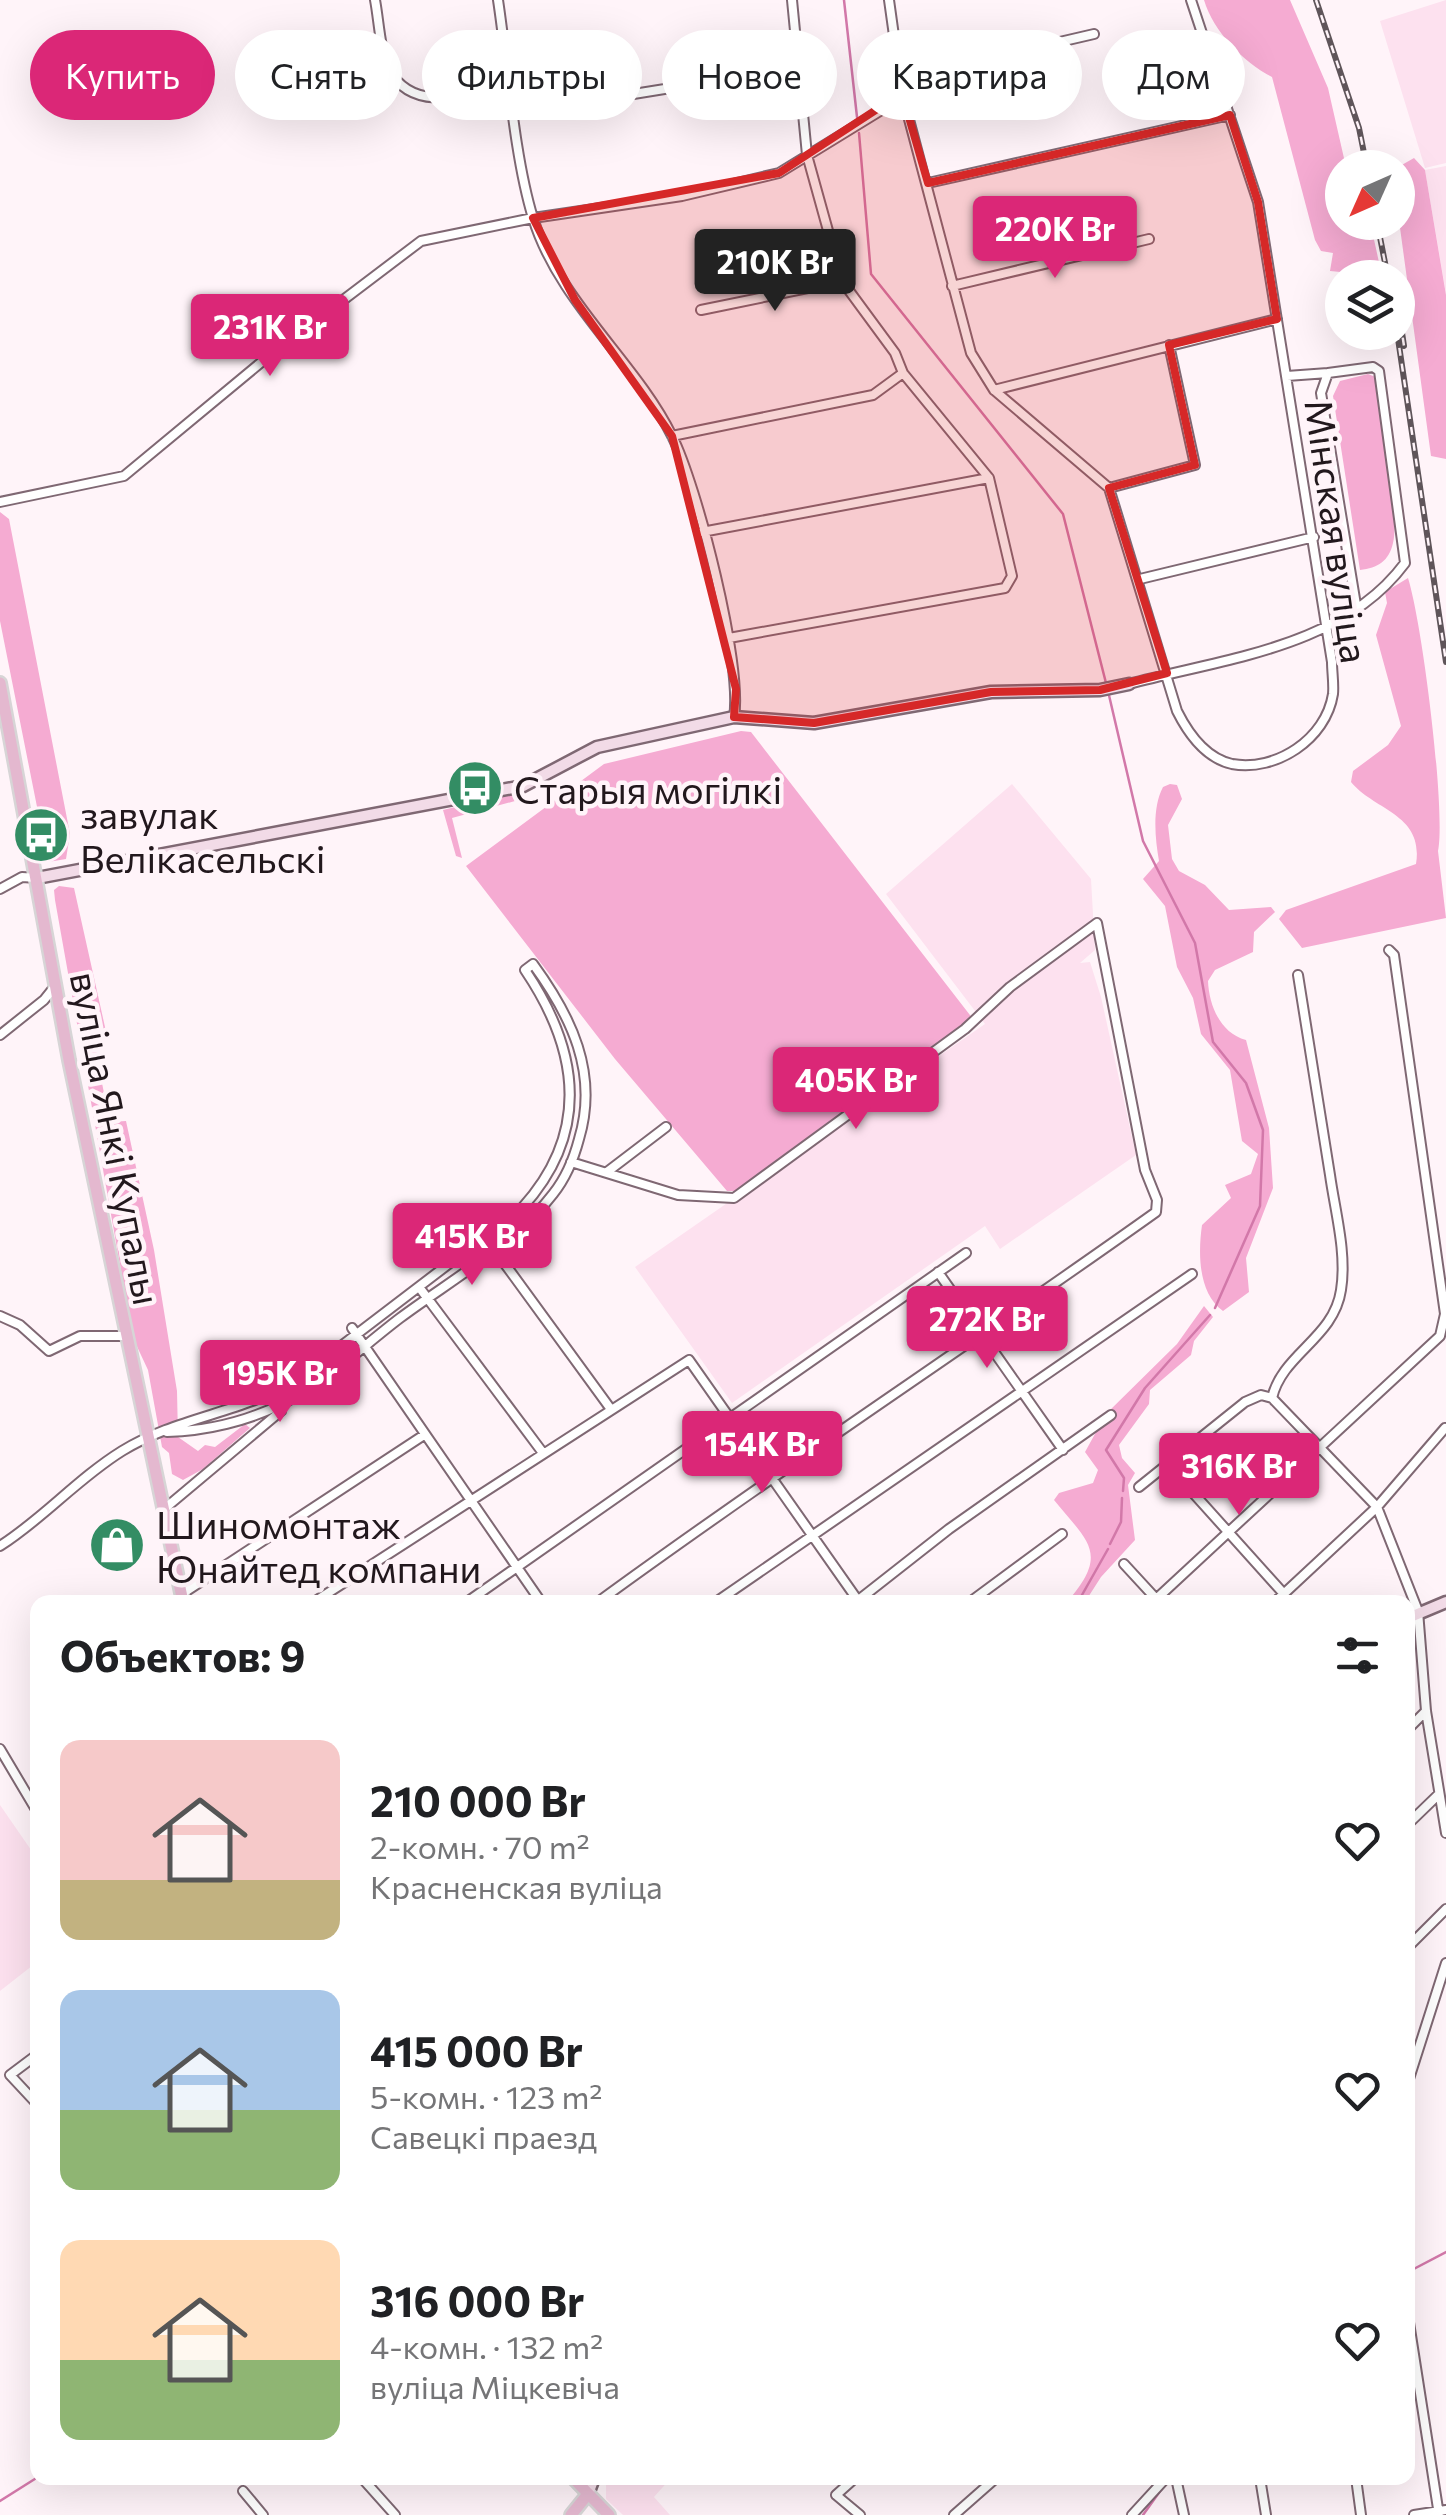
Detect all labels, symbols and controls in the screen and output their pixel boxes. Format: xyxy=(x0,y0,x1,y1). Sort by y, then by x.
chip: Купить xyxy=(30,30,215,120)
chip: Снять xyxy=(235,30,402,120)
chip: Фильтры xyxy=(422,30,642,120)
chip: Новое xyxy=(662,30,837,120)
chip: Квартира xyxy=(857,30,1082,120)
chip: Дом xyxy=(1102,30,1245,120)
north arrow xyxy=(1325,150,1415,240)
map controls xyxy=(1325,150,1415,350)
pin: 220K Br xyxy=(963,196,1147,281)
text: 220K Br xyxy=(995,208,1115,248)
pin: 210K Br xyxy=(683,229,867,314)
text: 210K Br xyxy=(717,241,833,281)
button: layers xyxy=(1325,260,1415,350)
pin: 231K Br xyxy=(178,294,362,379)
text: 231K Br xyxy=(213,306,327,346)
street label: Мінская вуліца xyxy=(1296,396,1380,666)
bus stop icon: Старыя могілкі xyxy=(445,758,505,818)
place label: Старыя могілкі xyxy=(514,765,782,812)
place label: завулак Велікасельскі xyxy=(80,790,326,881)
bus stop icon: завулак Велікасельскі xyxy=(11,805,71,865)
street label: вуліца Янкі Купалы xyxy=(62,967,172,1309)
pin: 405K Br xyxy=(764,1047,948,1132)
text: 405K Br xyxy=(795,1059,917,1099)
pin: 415K Br xyxy=(380,1203,564,1288)
text: 415K Br xyxy=(415,1215,529,1255)
pin: 272K Br xyxy=(895,1286,1079,1371)
text: 272K Br xyxy=(929,1298,1045,1338)
pin: 195K Br xyxy=(188,1340,372,1425)
text: 195K Br xyxy=(222,1352,338,1392)
pin: 154K Br xyxy=(670,1411,854,1496)
text: 154K Br xyxy=(704,1423,820,1463)
pin: 316K Br xyxy=(1147,1433,1331,1518)
text: 316K Br xyxy=(1181,1445,1297,1485)
place label: Шиномонтаж Юнайтед компани xyxy=(156,1500,481,1591)
shop icon: Шиномонтаж Юнайтед компани xyxy=(87,1515,147,1575)
icon: filters xyxy=(1330,1628,1385,1683)
text: Объектов: 9 xyxy=(60,1629,305,1681)
text: 210 000 Br xyxy=(370,1774,586,1826)
icon: home xyxy=(140,1780,260,1900)
icon: heart xyxy=(1330,1813,1385,1868)
text: 2-комн. · 70 m² xyxy=(370,1826,590,1866)
text: Красненская вуліца xyxy=(370,1866,663,1906)
text: 415 000 Br xyxy=(370,2024,583,2076)
icon: home xyxy=(140,2030,260,2150)
icon: heart xyxy=(1330,2063,1385,2118)
text: 5-комн. · 123 m² xyxy=(370,2076,602,2116)
text: Савецкі праезд xyxy=(370,2116,597,2156)
text: 316 000 Br xyxy=(370,2274,584,2326)
icon: home xyxy=(140,2280,260,2400)
icon: heart xyxy=(1330,2313,1385,2368)
text: 4-комн. · 132 m² xyxy=(370,2326,603,2366)
text: вуліца Міцкевіча xyxy=(370,2366,620,2406)

